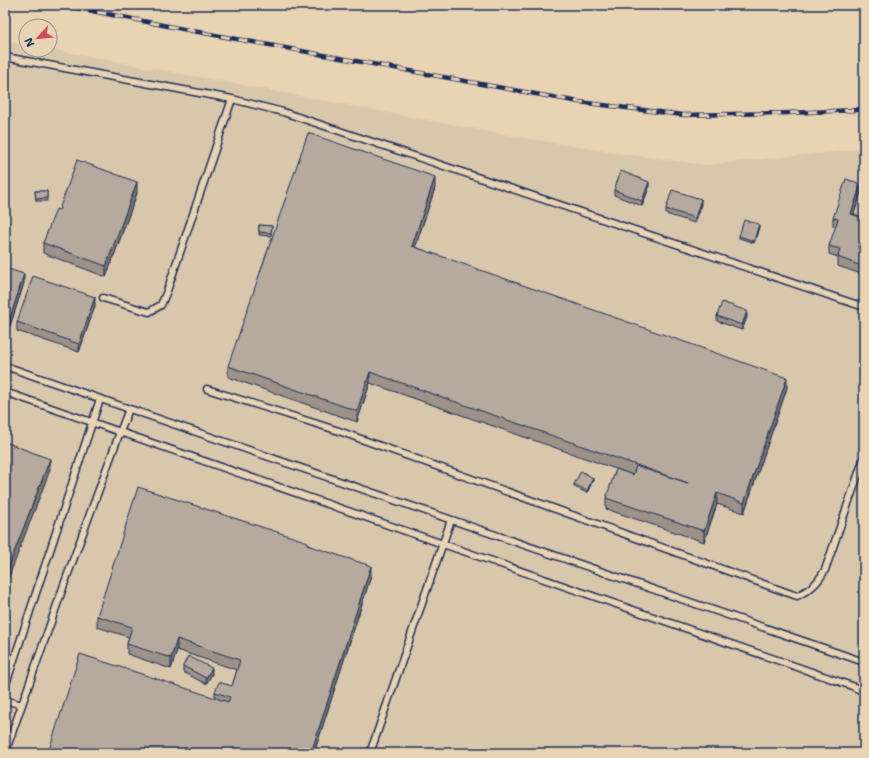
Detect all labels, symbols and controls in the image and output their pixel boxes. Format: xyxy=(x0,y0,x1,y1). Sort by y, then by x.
north arrow xyxy=(18,18,58,58)
text: N xyxy=(21,35,38,50)

